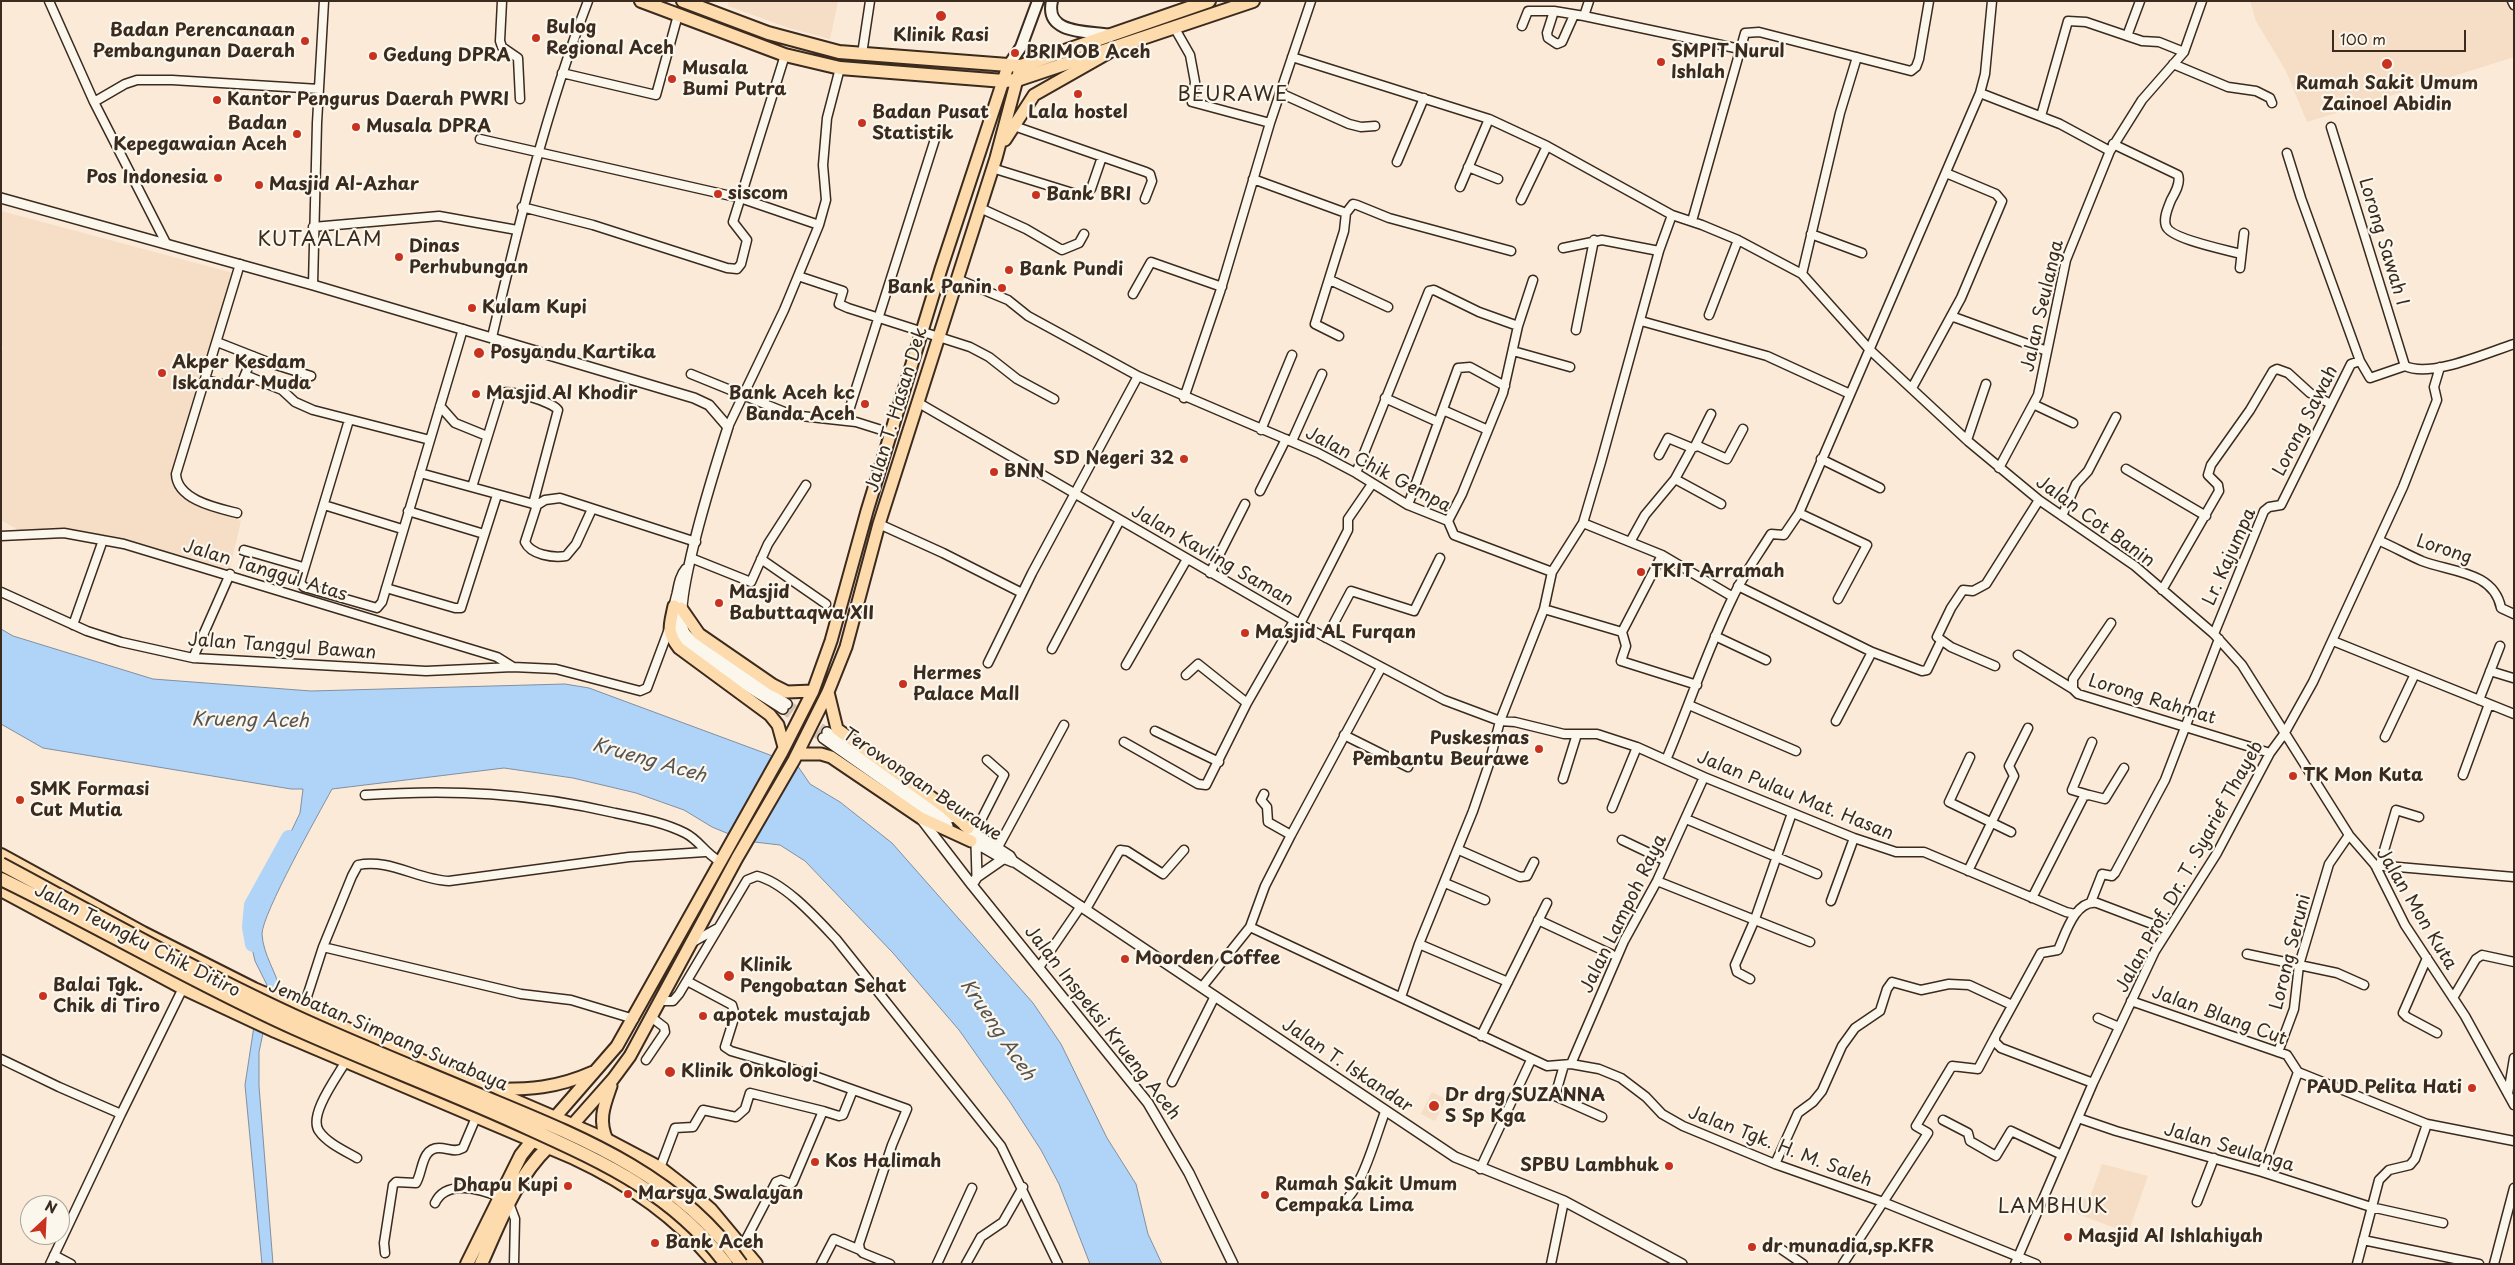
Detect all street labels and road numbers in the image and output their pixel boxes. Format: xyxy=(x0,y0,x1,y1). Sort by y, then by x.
street label: Lorong Sawah I xyxy=(2353,176,2413,308)
street label: Jalan Seulanga xyxy=(2017,238,2069,374)
street label: Jalan T. Hasan Dek xyxy=(862,325,932,495)
street label: Lorong Sawah xyxy=(2269,362,2343,480)
street label: Jalan Chik Gempa xyxy=(1301,422,1455,518)
street label: Jalan Cot Banin xyxy=(2031,472,2159,572)
street label: Jalan Kavling Saman xyxy=(1127,501,1297,611)
street label: Lr. Kajumpa xyxy=(2199,505,2261,609)
street label: Lorong xyxy=(2413,531,2475,569)
street label: Jalan Tanggul Atas xyxy=(180,536,350,606)
street label: Jalan Tanggul Bawan xyxy=(187,630,377,664)
street label: Lorong Rahmat xyxy=(2086,670,2218,730)
street label: Terowongan Beurawe xyxy=(838,724,1006,846)
street label: Jalan Prof. Dr. T. Syarief Thayeb xyxy=(2112,737,2268,997)
street label: Jalan Pulau Mat. Hasan xyxy=(1694,747,1896,845)
street label: Jalan Lampoh Raya xyxy=(1576,831,1672,997)
street label: Jalan Mon Kuta xyxy=(2371,844,2461,974)
street label: Jalan Teungku Chik Ditiro xyxy=(31,880,243,1002)
street label: Lorong Seruni xyxy=(2266,892,2316,1012)
street label: Jalan Inspeksi Krueng Aceh xyxy=(1019,922,1185,1124)
street label: Jembatan Simpang Surabaya xyxy=(265,976,511,1096)
street label: Jalan Blang Cut xyxy=(2149,982,2289,1050)
street label: Jalan T. Iskandar xyxy=(1278,1014,1416,1118)
street label: Jalan Tgk. H. M. Saleh xyxy=(1685,1102,1875,1192)
street label: Jalan Seulanga xyxy=(2161,1119,2297,1177)

